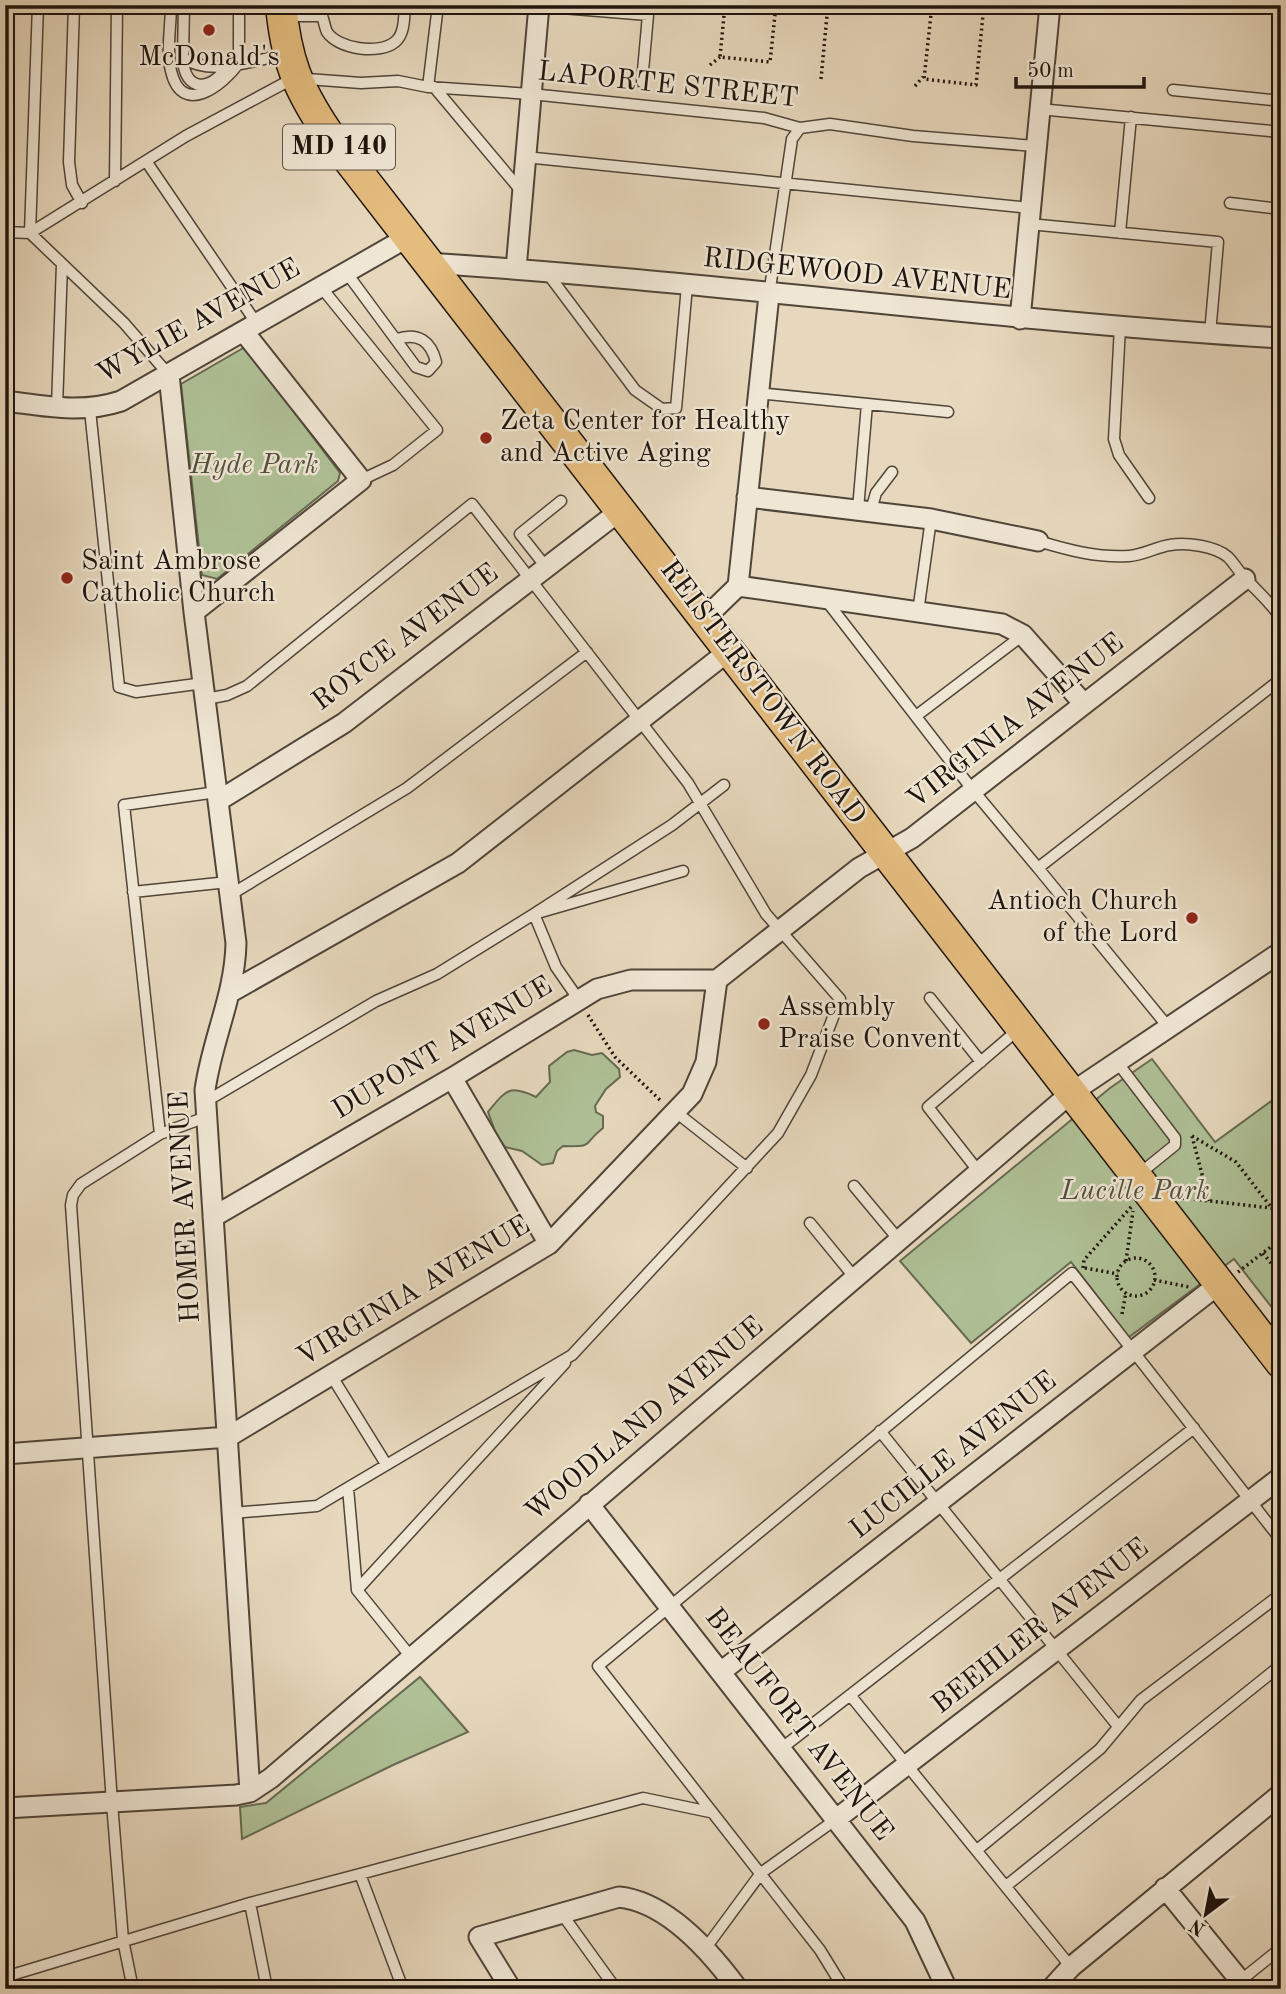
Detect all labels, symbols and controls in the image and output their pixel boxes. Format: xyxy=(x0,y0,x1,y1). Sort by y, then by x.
marker: McDonald's xyxy=(201,22,217,38)
place label: McDonald's xyxy=(138,44,280,72)
scale bar xyxy=(1016,46,1144,90)
street label: LAPORTE STREET xyxy=(536,58,800,114)
text: 50 m xyxy=(1027,61,1074,82)
road number: MD 140 xyxy=(283,124,395,170)
street label: RIDGEWOOD AVENUE xyxy=(701,245,1013,305)
street label: WYLIE AVENUE xyxy=(93,255,305,389)
place label: Zeta Center for Healthy and Active Aging xyxy=(500,408,790,468)
marker: Zeta Center for Healthy and Active Aging xyxy=(478,430,494,446)
park label: Hyde Park xyxy=(189,452,318,480)
place label: Saint Ambrose Catholic Church xyxy=(81,548,276,608)
street label: REISTERSTOWN ROAD xyxy=(654,556,870,830)
street label: ROYCE AVENUE xyxy=(308,559,504,717)
marker: Saint Ambrose Catholic Church xyxy=(59,570,75,586)
street label: VIRGINIA AVENUE xyxy=(903,629,1129,815)
place label: Antioch Church of the Lord xyxy=(987,888,1178,948)
marker: Antioch Church of the Lord xyxy=(1184,910,1200,926)
street label: DUPONT AVENUE xyxy=(328,972,558,1126)
place label: Assembly Praise Convent xyxy=(778,994,962,1054)
marker: Assembly Praise Convent xyxy=(756,1016,772,1032)
street label: HOMER AVENUE xyxy=(166,1090,206,1324)
park label: Lucille Park xyxy=(1059,1178,1210,1206)
street label: VIRGINIA AVENUE xyxy=(293,1211,535,1373)
street label: WOODLAND AVENUE xyxy=(521,1313,769,1527)
street label: LUCILLE AVENUE xyxy=(846,1367,1062,1545)
street label: BEEHLER AVENUE xyxy=(927,1534,1155,1720)
street label: BEAUFORT AVENUE xyxy=(699,1603,897,1847)
north arrow xyxy=(1170,1878,1240,1948)
text: N xyxy=(1187,1914,1210,1938)

